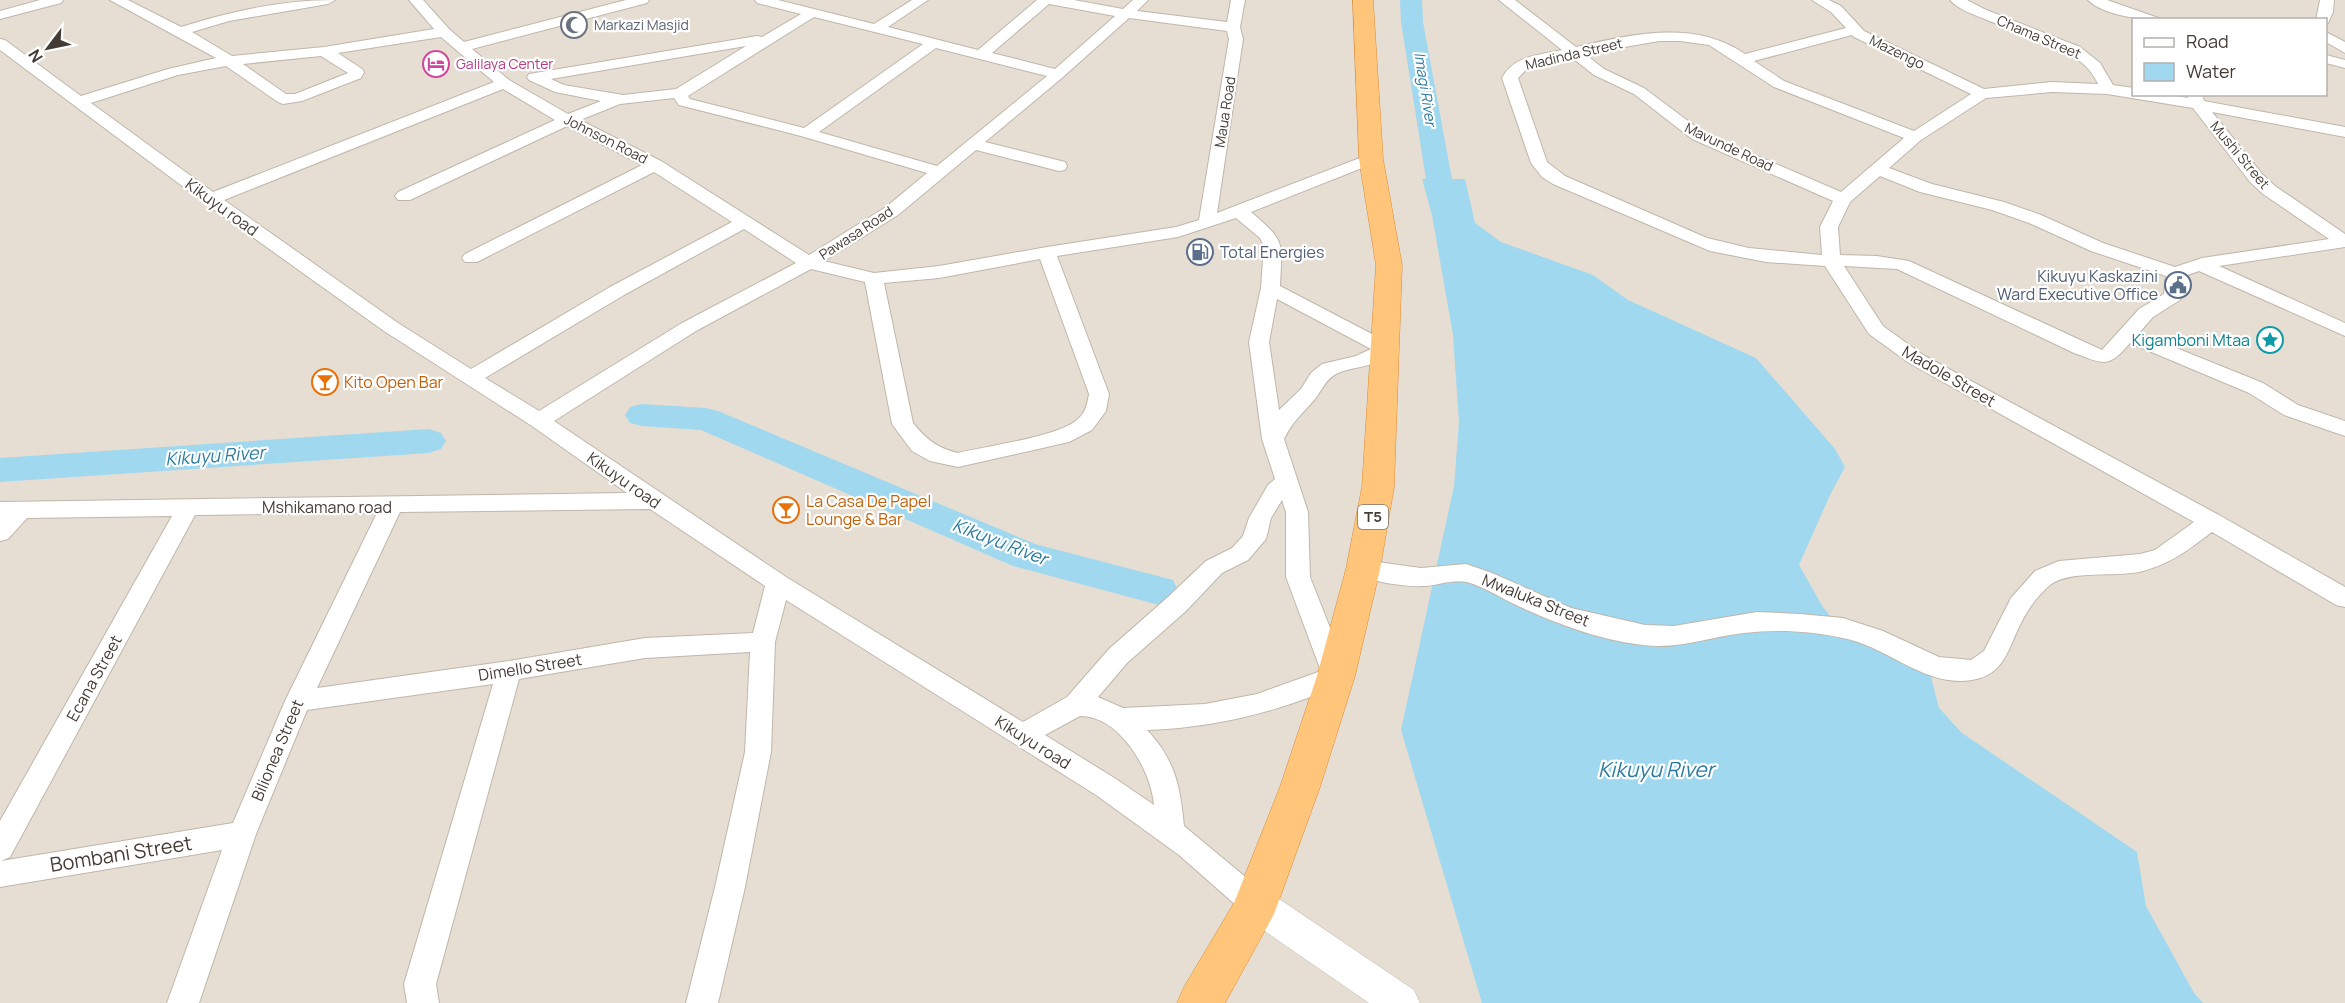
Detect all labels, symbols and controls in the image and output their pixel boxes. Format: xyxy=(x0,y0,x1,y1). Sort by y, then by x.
mosque icon: Markazi Masjid xyxy=(559,10,589,40)
street label: Chama Street xyxy=(1994,10,2085,63)
place label: Markazi Masjid xyxy=(594,15,689,34)
north arrow xyxy=(18,18,78,78)
legend xyxy=(2132,18,2327,96)
text: Road xyxy=(2186,29,2229,53)
street label: Mazengo xyxy=(1866,30,1928,73)
street label: Madinda Street xyxy=(1523,33,1625,74)
text: N xyxy=(23,45,48,67)
hotel icon: Galilaya Center xyxy=(421,49,451,79)
water label: Imagi River xyxy=(1409,51,1442,130)
place label: Galilaya Center xyxy=(456,54,553,73)
text: Water xyxy=(2186,59,2236,83)
street label: Maua Road xyxy=(1210,75,1239,149)
street label: Johnson Road xyxy=(561,109,651,168)
street label: Mushi Street xyxy=(2206,117,2275,193)
street label: Mavunde Road xyxy=(1682,118,1776,175)
street label: Kikuyu road xyxy=(181,173,263,241)
street label: Pawasa Road xyxy=(815,202,896,264)
fuel station icon: Total Energies xyxy=(1185,237,1215,267)
place label: Total Energies xyxy=(1220,241,1324,263)
place label: Kikuyu Kaskazini Ward Executive Office xyxy=(1997,265,2158,305)
public building icon: Kikuyu Kaskazini Ward Executive Office xyxy=(2163,270,2193,300)
place icon: Kigamboni Mtaa xyxy=(2255,325,2285,355)
place label: Kigamboni Mtaa xyxy=(2132,329,2250,351)
street label: Madole Street xyxy=(1898,340,2000,412)
bar icon: Kito Open Bar xyxy=(310,367,340,397)
place label: Kito Open Bar xyxy=(344,371,444,393)
water label: Kikuyu River xyxy=(164,439,268,470)
street label: Kikuyu road xyxy=(583,447,665,513)
place label: La Casa De Papel Lounge & Bar xyxy=(806,490,931,530)
bar icon: La Casa De Papel Lounge & Bar xyxy=(771,495,801,525)
street label: Mshikamano road xyxy=(262,496,392,518)
road number: T5 xyxy=(1358,505,1388,529)
water label: Kikuyu River xyxy=(950,512,1054,571)
street label: Mwaluka Street xyxy=(1479,568,1593,632)
street label: Ecana Street xyxy=(61,631,127,725)
street label: Dimello Street xyxy=(477,648,583,686)
street label: Bilionea Street xyxy=(246,696,308,804)
street label: Kikuyu road xyxy=(991,710,1075,774)
water label: Kikuyu River xyxy=(1598,755,1717,783)
street label: Bombani Street xyxy=(48,829,194,878)

